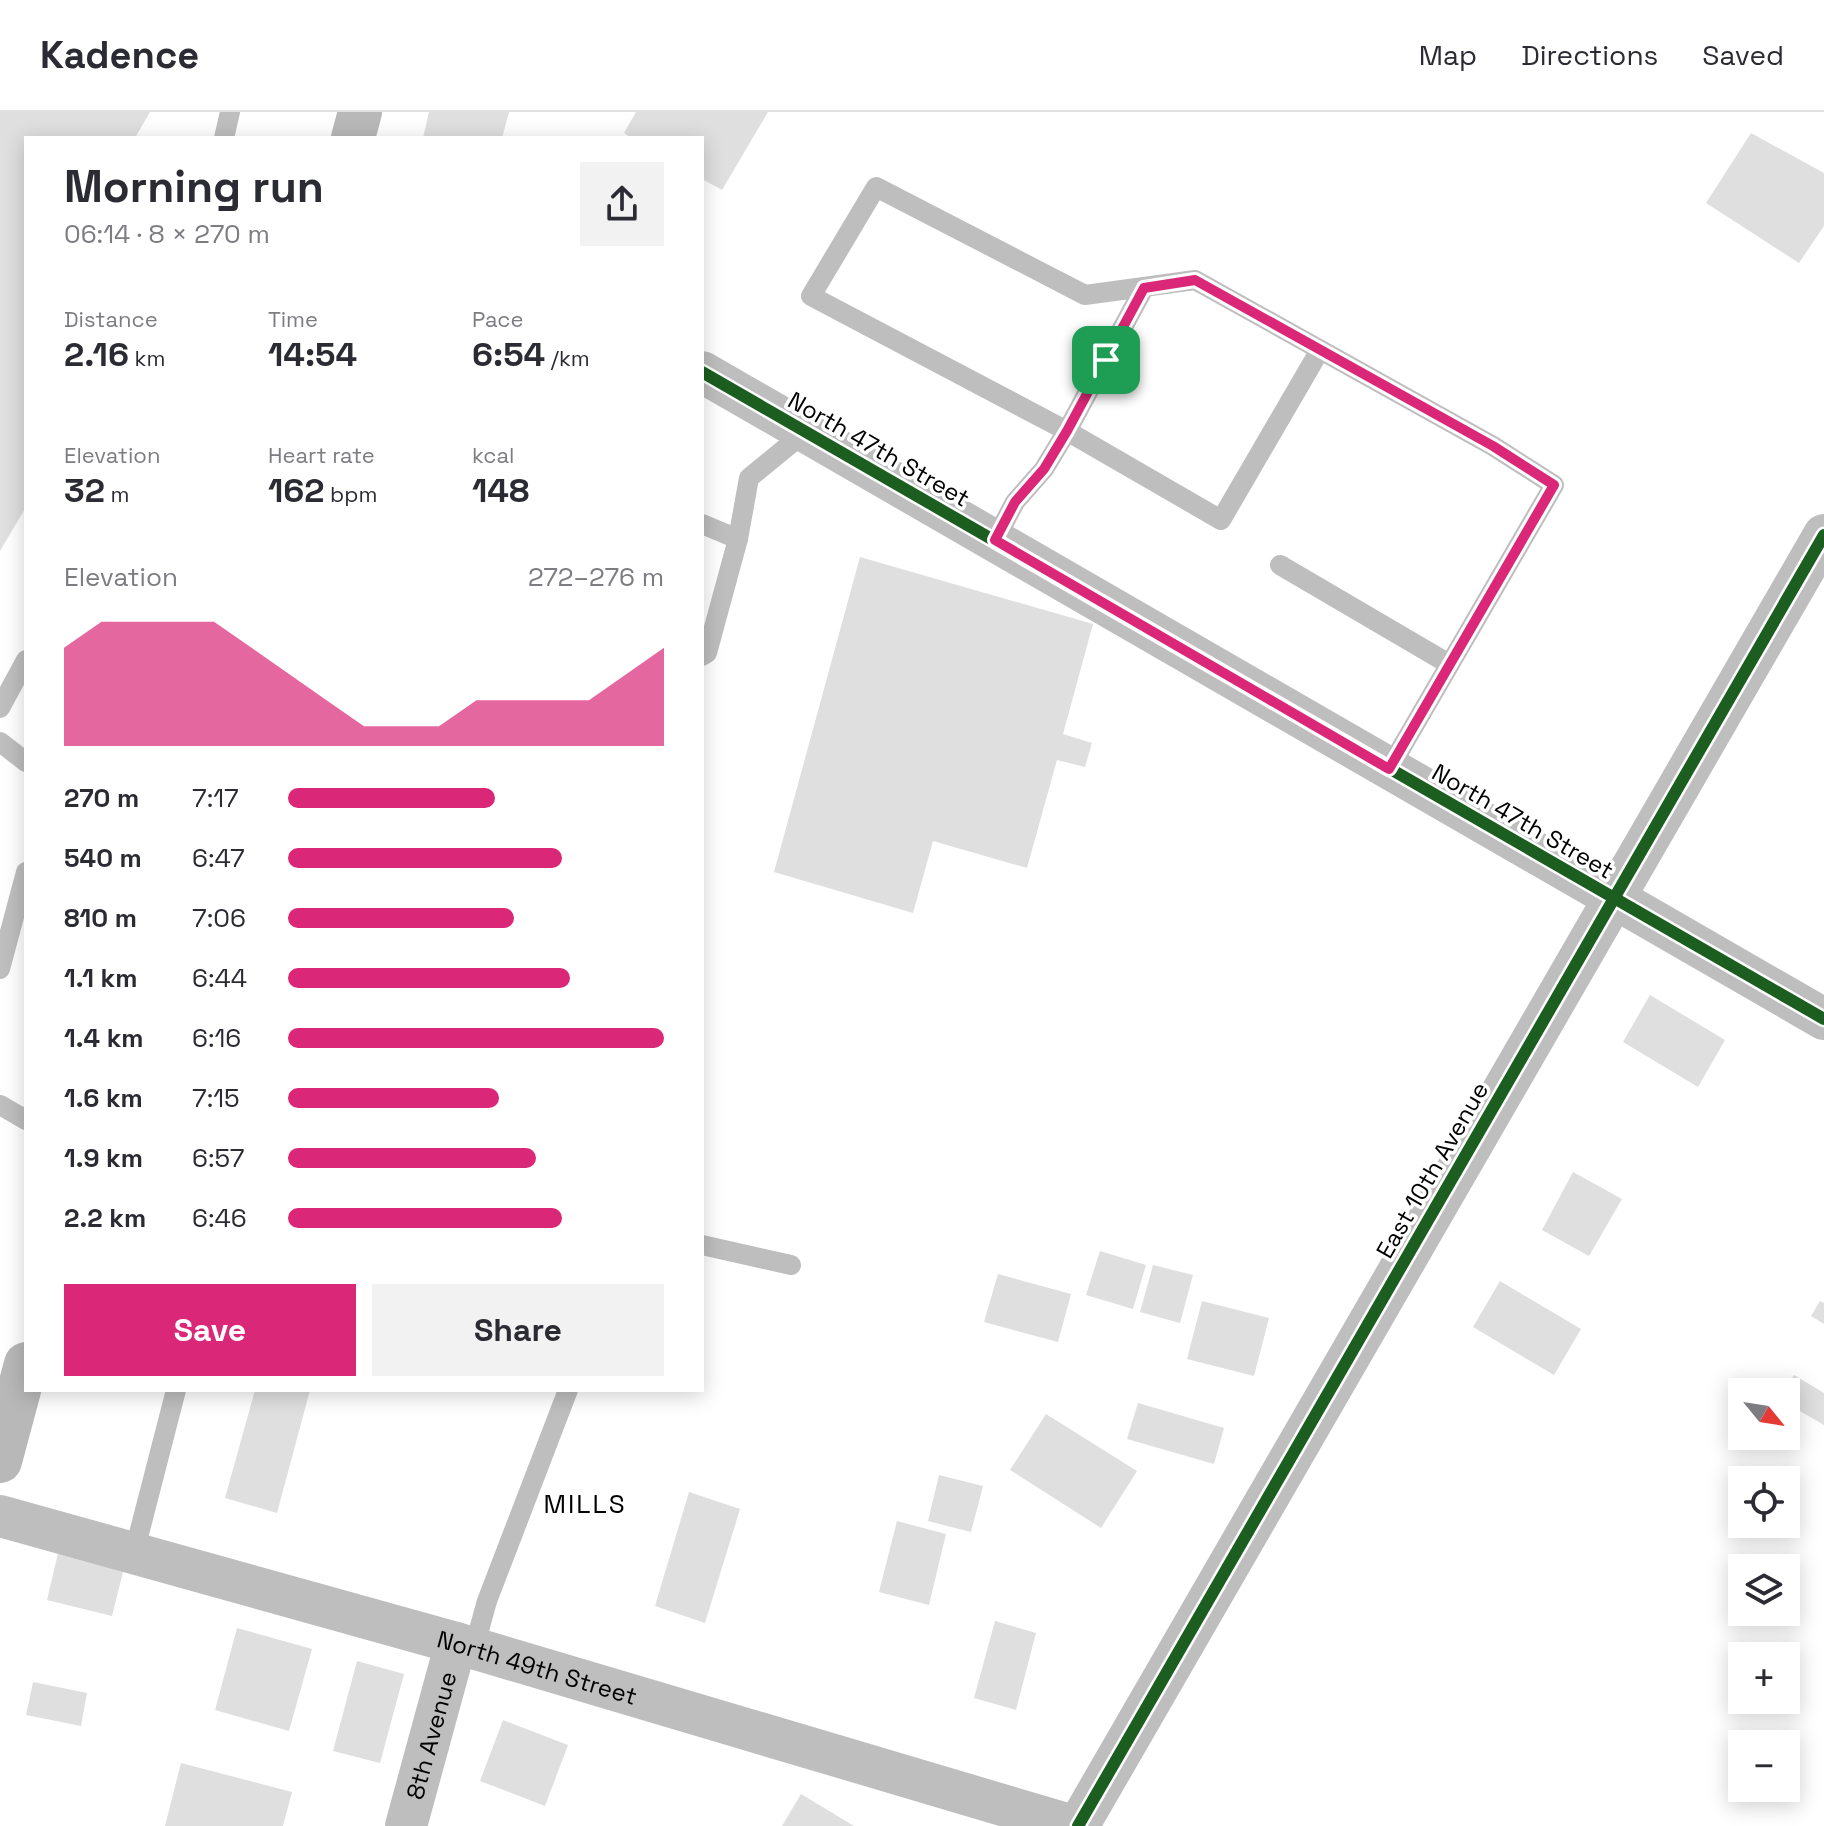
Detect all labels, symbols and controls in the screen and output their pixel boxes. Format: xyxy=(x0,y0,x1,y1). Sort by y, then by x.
text: Kadence xyxy=(40,31,199,79)
text: Map xyxy=(1419,37,1477,73)
text: Directions xyxy=(1521,37,1658,73)
text: Saved xyxy=(1702,37,1784,73)
text: Morning run xyxy=(64,159,324,215)
button: share xyxy=(580,162,664,246)
text: 06:14 · 8 × 270 m xyxy=(64,217,270,251)
text: Distance xyxy=(64,305,158,333)
text: Time xyxy=(268,305,318,333)
text: Pace xyxy=(472,305,524,333)
pin xyxy=(1072,326,1140,394)
text: 2.16 xyxy=(64,333,129,376)
text: 14:54 xyxy=(268,333,357,376)
text: 6:54 xyxy=(472,333,545,376)
icon: arrive xyxy=(1084,338,1128,382)
text: km xyxy=(129,344,165,372)
text: /km xyxy=(545,344,590,372)
street label: North 47th Street xyxy=(783,384,975,514)
text: Elevation xyxy=(64,441,160,469)
text: Heart rate xyxy=(268,441,375,469)
text: kcal xyxy=(472,441,514,469)
text: 32 xyxy=(64,469,105,512)
text: 162 xyxy=(268,469,324,512)
text: 148 xyxy=(472,469,529,512)
text: m xyxy=(105,480,129,508)
text: bpm xyxy=(324,480,377,508)
text: Elevation xyxy=(64,560,178,594)
text: 272–276 m xyxy=(528,560,664,594)
street label: North 47th Street xyxy=(1427,756,1619,886)
text: 270 m xyxy=(64,781,139,815)
text: 7:17 xyxy=(192,781,239,815)
text: 540 m xyxy=(64,841,142,875)
text: 6:47 xyxy=(192,841,245,875)
text: 810 m xyxy=(64,901,137,935)
text: 7:06 xyxy=(192,901,246,935)
text: 1.1 km xyxy=(64,961,137,995)
text: 6:44 xyxy=(192,961,247,995)
text: 1.4 km xyxy=(64,1021,144,1055)
text: 6:16 xyxy=(192,1021,241,1055)
street label: East 10th Avenue xyxy=(1369,1076,1495,1264)
text: 1.6 km xyxy=(64,1081,143,1115)
text: 7:15 xyxy=(192,1081,240,1115)
text: 1.9 km xyxy=(64,1141,143,1175)
text: 6:57 xyxy=(192,1141,244,1175)
text: 2.2 km xyxy=(64,1201,146,1235)
text: 6:46 xyxy=(192,1201,247,1235)
button: Save xyxy=(64,1284,356,1376)
button: Share xyxy=(372,1284,664,1376)
north arrow xyxy=(1728,1378,1800,1450)
map controls xyxy=(1728,1378,1800,1802)
button: locate xyxy=(1728,1466,1800,1538)
district label: MILLS xyxy=(543,1487,627,1521)
button: layers xyxy=(1728,1554,1800,1626)
street label: North 49th Street xyxy=(434,1623,641,1711)
button: + xyxy=(1728,1642,1800,1714)
street label: 8th Avenue xyxy=(399,1668,463,1803)
button: − xyxy=(1728,1730,1800,1802)

